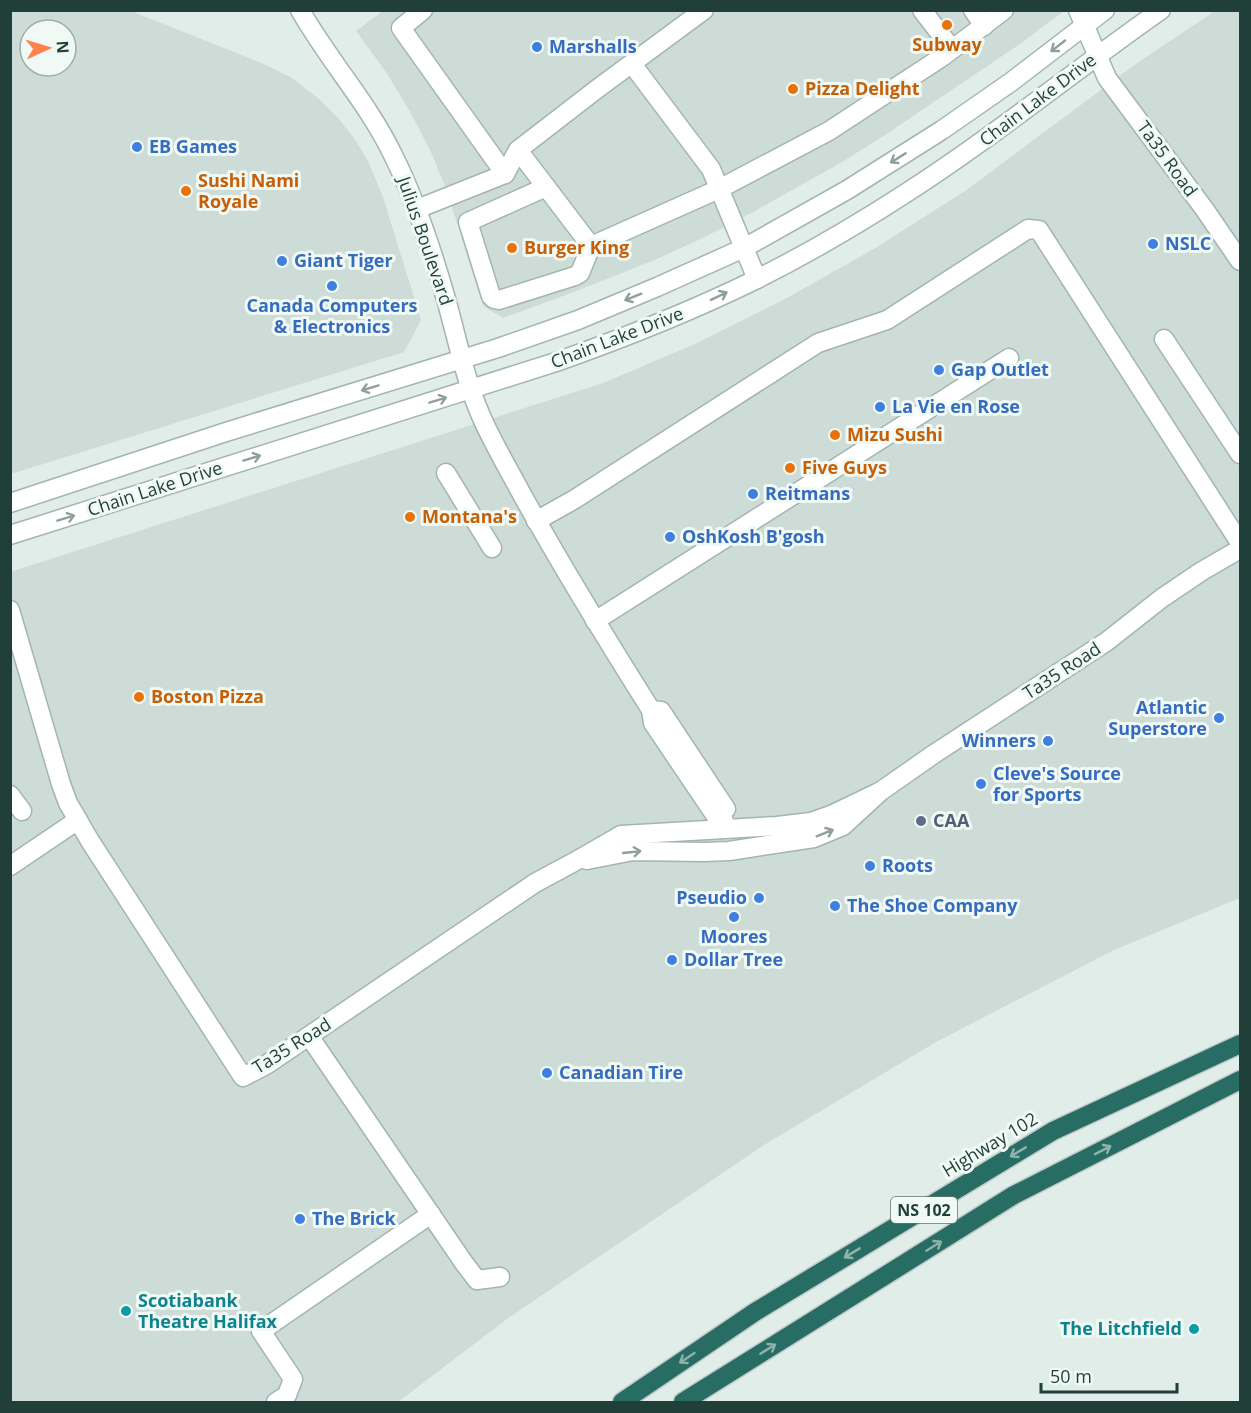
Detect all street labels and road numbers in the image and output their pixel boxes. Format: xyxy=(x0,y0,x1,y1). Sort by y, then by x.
street label: Chain Lake Drive xyxy=(974,47,1101,151)
street label: Ta35 Road xyxy=(1132,116,1203,201)
street label: Julius Boulevard xyxy=(392,171,459,308)
street label: Chain Lake Drive xyxy=(547,301,686,373)
street label: Chain Lake Drive xyxy=(84,455,225,521)
street label: Ta35 Road xyxy=(1018,636,1105,704)
street label: Ta35 Road xyxy=(248,1012,335,1079)
street label: Highway 102 xyxy=(937,1106,1042,1182)
road number: NS 102 xyxy=(891,1197,957,1223)

